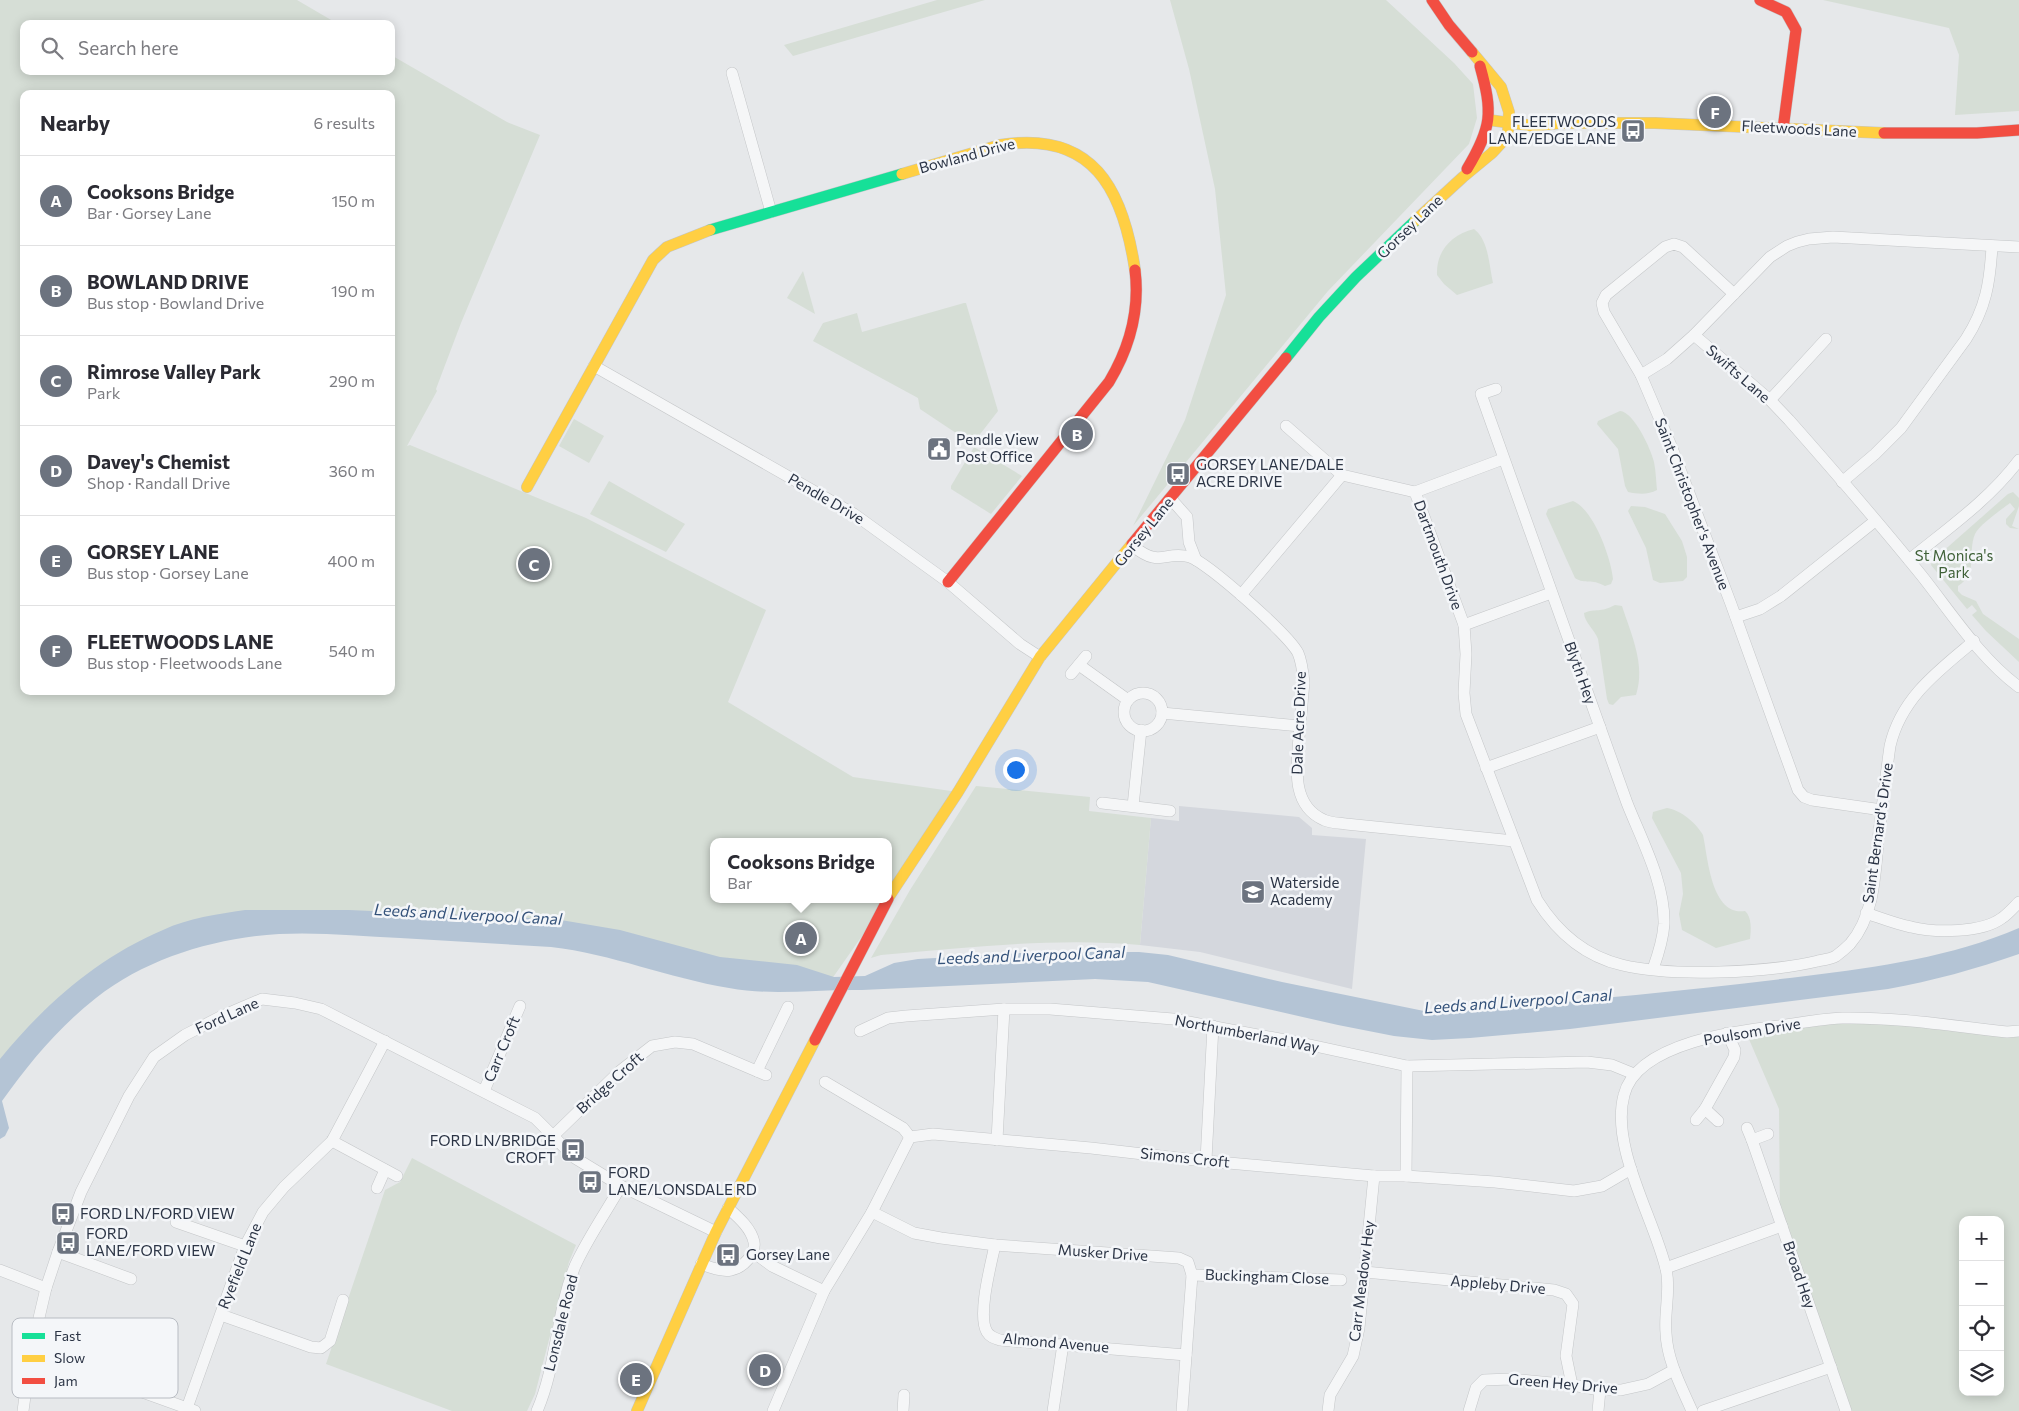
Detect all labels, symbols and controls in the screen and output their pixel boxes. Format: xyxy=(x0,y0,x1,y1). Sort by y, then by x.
search box xyxy=(20,20,395,75)
icon: search xyxy=(38,34,66,62)
text: Search here xyxy=(78,36,178,59)
pin: F xyxy=(1699,93,1731,131)
text: Nearby xyxy=(40,110,110,135)
place label: FLEETWOODS LANE/EDGE LANE xyxy=(1488,112,1616,147)
text: 6 results xyxy=(314,113,375,132)
street label: Fleetwoods Lane xyxy=(1741,116,1857,140)
bus stop icon: FLEETWOODS LANE/EDGE LANE xyxy=(1620,118,1646,144)
street label: Bowland Drive xyxy=(917,134,1017,176)
text: Cooksons Bridge xyxy=(87,180,234,203)
text: A xyxy=(50,191,62,210)
text: 150 m xyxy=(332,191,375,210)
street label: Gorsey Lane xyxy=(1373,191,1446,262)
text: Bar · Gorsey Lane xyxy=(87,203,211,222)
text: BOWLAND DRIVE xyxy=(87,270,249,293)
text: B xyxy=(51,281,61,300)
text: 190 m xyxy=(331,281,375,300)
text: Bus stop · Bowland Drive xyxy=(87,293,264,312)
street label: Swifts Lane xyxy=(1703,341,1774,406)
text: Rimrose Valley Park xyxy=(87,360,261,383)
text: C xyxy=(51,371,61,390)
text: 290 m xyxy=(329,371,375,390)
text: Park xyxy=(87,383,120,402)
pin: B xyxy=(1061,415,1093,453)
street label: Saint Christopher's Avenue xyxy=(1652,415,1734,592)
place label: Pendle View Post Office xyxy=(956,430,1039,465)
public building icon: Pendle View Post Office xyxy=(926,436,952,462)
text: Davey's Chemist xyxy=(87,450,230,473)
place label: GORSEY LANE/DALE ACRE DRIVE xyxy=(1196,455,1344,490)
text: D xyxy=(50,461,62,480)
text: 360 m xyxy=(329,461,375,480)
bus stop icon: GORSEY LANE/DALE ACRE DRIVE xyxy=(1165,461,1191,487)
street label: Pendle Drive xyxy=(785,469,868,527)
text: Shop · Randall Drive xyxy=(87,473,230,492)
street label: Gorsey Lane xyxy=(1110,493,1177,570)
street label: Dartmouth Drive xyxy=(1411,497,1467,612)
text: GORSEY LANE xyxy=(87,540,219,563)
pin: C xyxy=(518,545,550,583)
park label: St Monica's Park xyxy=(1915,546,1993,581)
text: E xyxy=(51,551,61,570)
text: 400 m xyxy=(327,551,375,570)
text: Bus stop · Gorsey Lane xyxy=(87,563,249,582)
text: FLEETWOODS LANE xyxy=(87,630,274,653)
street label: Blyth Hey xyxy=(1561,639,1601,707)
text: F xyxy=(51,641,61,660)
text: 540 m xyxy=(329,641,375,660)
text: Bus stop · Fleetwoods Lane xyxy=(87,653,282,672)
street label: Dale Acre Drive xyxy=(1287,671,1309,775)
your location xyxy=(1003,757,1029,783)
street label: Saint Bernard's Drive xyxy=(1858,761,1896,904)
popup xyxy=(710,838,892,903)
text: Cooksons Bridge xyxy=(727,850,875,873)
text: Bar xyxy=(727,873,752,892)
place label: Waterside Academy xyxy=(1270,873,1339,908)
school or university icon: Waterside Academy xyxy=(1240,879,1266,905)
water label: Leeds and Liverpool Canal xyxy=(374,899,563,928)
pin: A xyxy=(785,919,817,957)
water label: Leeds and Liverpool Canal xyxy=(937,942,1126,967)
water label: Leeds and Liverpool Canal xyxy=(1423,984,1613,1017)
street label: Ford Lane xyxy=(192,993,261,1037)
street label: Northumberland Way xyxy=(1173,1010,1321,1056)
street label: Carr Croft xyxy=(479,1013,523,1084)
street label: Poulsom Drive xyxy=(1702,1014,1802,1048)
street label: Bridge Croft xyxy=(572,1047,647,1117)
place label: FORD LN/BRIDGE CROFT xyxy=(430,1131,556,1166)
bus stop icon: FORD LN/BRIDGE CROFT xyxy=(560,1137,586,1163)
street label: Simons Croft xyxy=(1139,1143,1231,1171)
place label: FORD LANE/LONSDALE RD xyxy=(608,1163,757,1198)
bus stop icon: FORD LANE/LONSDALE RD xyxy=(577,1169,603,1195)
bus stop icon: FORD LN/FORD VIEW xyxy=(50,1201,76,1227)
place label: FORD LN/FORD VIEW xyxy=(80,1204,235,1222)
map controls xyxy=(1959,1216,2004,1396)
button: + xyxy=(1959,1216,2004,1261)
street label: Carr Meadow Hey xyxy=(1345,1219,1377,1343)
street label: Ryefield Lane xyxy=(214,1220,265,1311)
place label: FORD LANE/FORD VIEW xyxy=(86,1224,215,1259)
bus stop icon: FORD LANE/FORD VIEW xyxy=(55,1230,81,1256)
street label: Broad Hey xyxy=(1780,1238,1820,1311)
street label: Musker Drive xyxy=(1057,1240,1149,1264)
bus stop icon: Gorsey Lane xyxy=(715,1242,741,1268)
place label: Gorsey Lane xyxy=(746,1245,830,1263)
button: − xyxy=(1959,1261,2004,1306)
street label: Buckingham Close xyxy=(1205,1265,1330,1287)
street label: Appleby Drive xyxy=(1450,1271,1546,1297)
street label: Lonsdale Road xyxy=(539,1272,581,1373)
button: locate xyxy=(1959,1306,2004,1351)
legend xyxy=(12,1318,178,1398)
text: Fast xyxy=(54,1327,81,1344)
street label: Almond Avenue xyxy=(1002,1328,1110,1356)
text: Slow xyxy=(54,1349,85,1366)
pin: D xyxy=(749,1351,781,1389)
button: layers xyxy=(1959,1351,2004,1396)
pin: E xyxy=(620,1360,652,1398)
street label: Green Hey Drive xyxy=(1508,1369,1619,1397)
text: Jam xyxy=(54,1372,78,1389)

